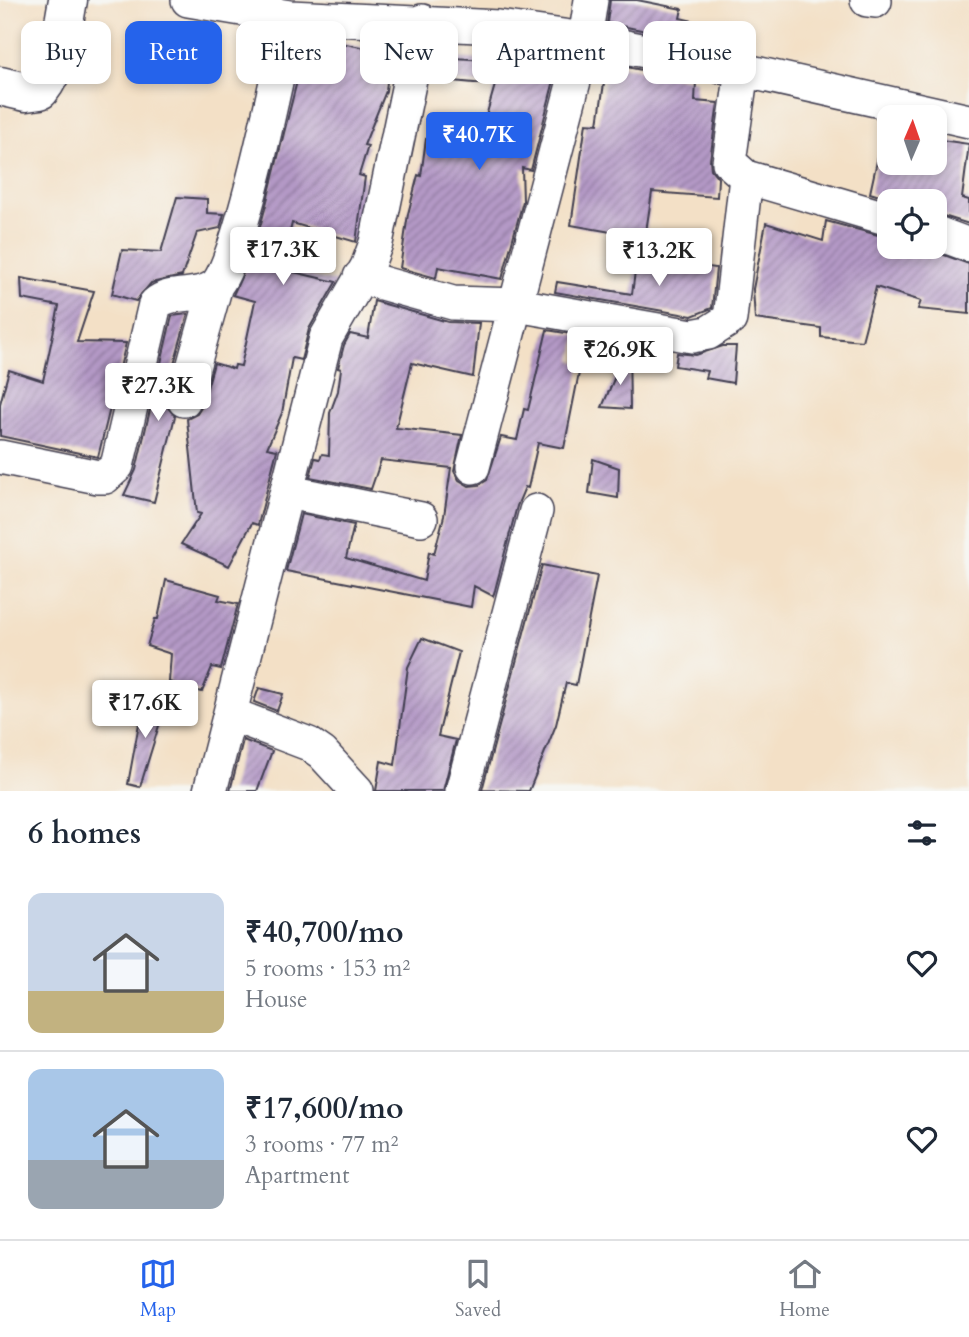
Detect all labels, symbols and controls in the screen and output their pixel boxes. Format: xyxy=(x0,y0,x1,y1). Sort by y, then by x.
chip: Buy xyxy=(21,21,111,84)
chip: Rent xyxy=(125,21,222,84)
chip: Filters xyxy=(236,21,346,84)
chip: New xyxy=(360,21,458,84)
chip: Apartment xyxy=(472,21,629,84)
chip: House xyxy=(643,21,756,84)
north arrow xyxy=(877,105,947,175)
map controls xyxy=(877,105,947,259)
pin: ₹40.7K xyxy=(422,113,536,172)
text: ₹40.7K xyxy=(442,119,516,150)
button: locate xyxy=(877,189,947,259)
pin: ₹17.3K xyxy=(226,228,340,287)
pin: ₹13.2K xyxy=(602,229,716,288)
text: ₹17.3K xyxy=(246,234,320,265)
text: ₹13.2K xyxy=(622,235,696,266)
pin: ₹26.9K xyxy=(563,328,677,387)
text: ₹26.9K xyxy=(583,334,657,365)
pin: ₹27.3K xyxy=(101,364,215,423)
text: ₹27.3K xyxy=(121,370,195,401)
pin: ₹17.6K xyxy=(88,680,202,740)
text: ₹17.6K xyxy=(108,687,182,718)
text: 6 homes xyxy=(28,813,141,854)
icon: filters xyxy=(903,814,941,852)
text: ₹40,700/mo xyxy=(245,912,404,953)
icon: home xyxy=(84,921,168,1005)
icon: heart xyxy=(903,944,941,982)
text: 5 rooms · 153 m² xyxy=(245,953,410,984)
text: House xyxy=(245,984,307,1015)
text: ₹17,600/mo xyxy=(245,1088,404,1129)
icon: home xyxy=(84,1097,168,1181)
icon: heart xyxy=(903,1120,941,1158)
text: 3 rooms · 77 m² xyxy=(245,1129,398,1160)
text: Apartment xyxy=(245,1160,349,1191)
tab: Map xyxy=(139,1255,177,1323)
tab: Saved xyxy=(455,1255,501,1323)
tab: Home xyxy=(779,1255,830,1323)

